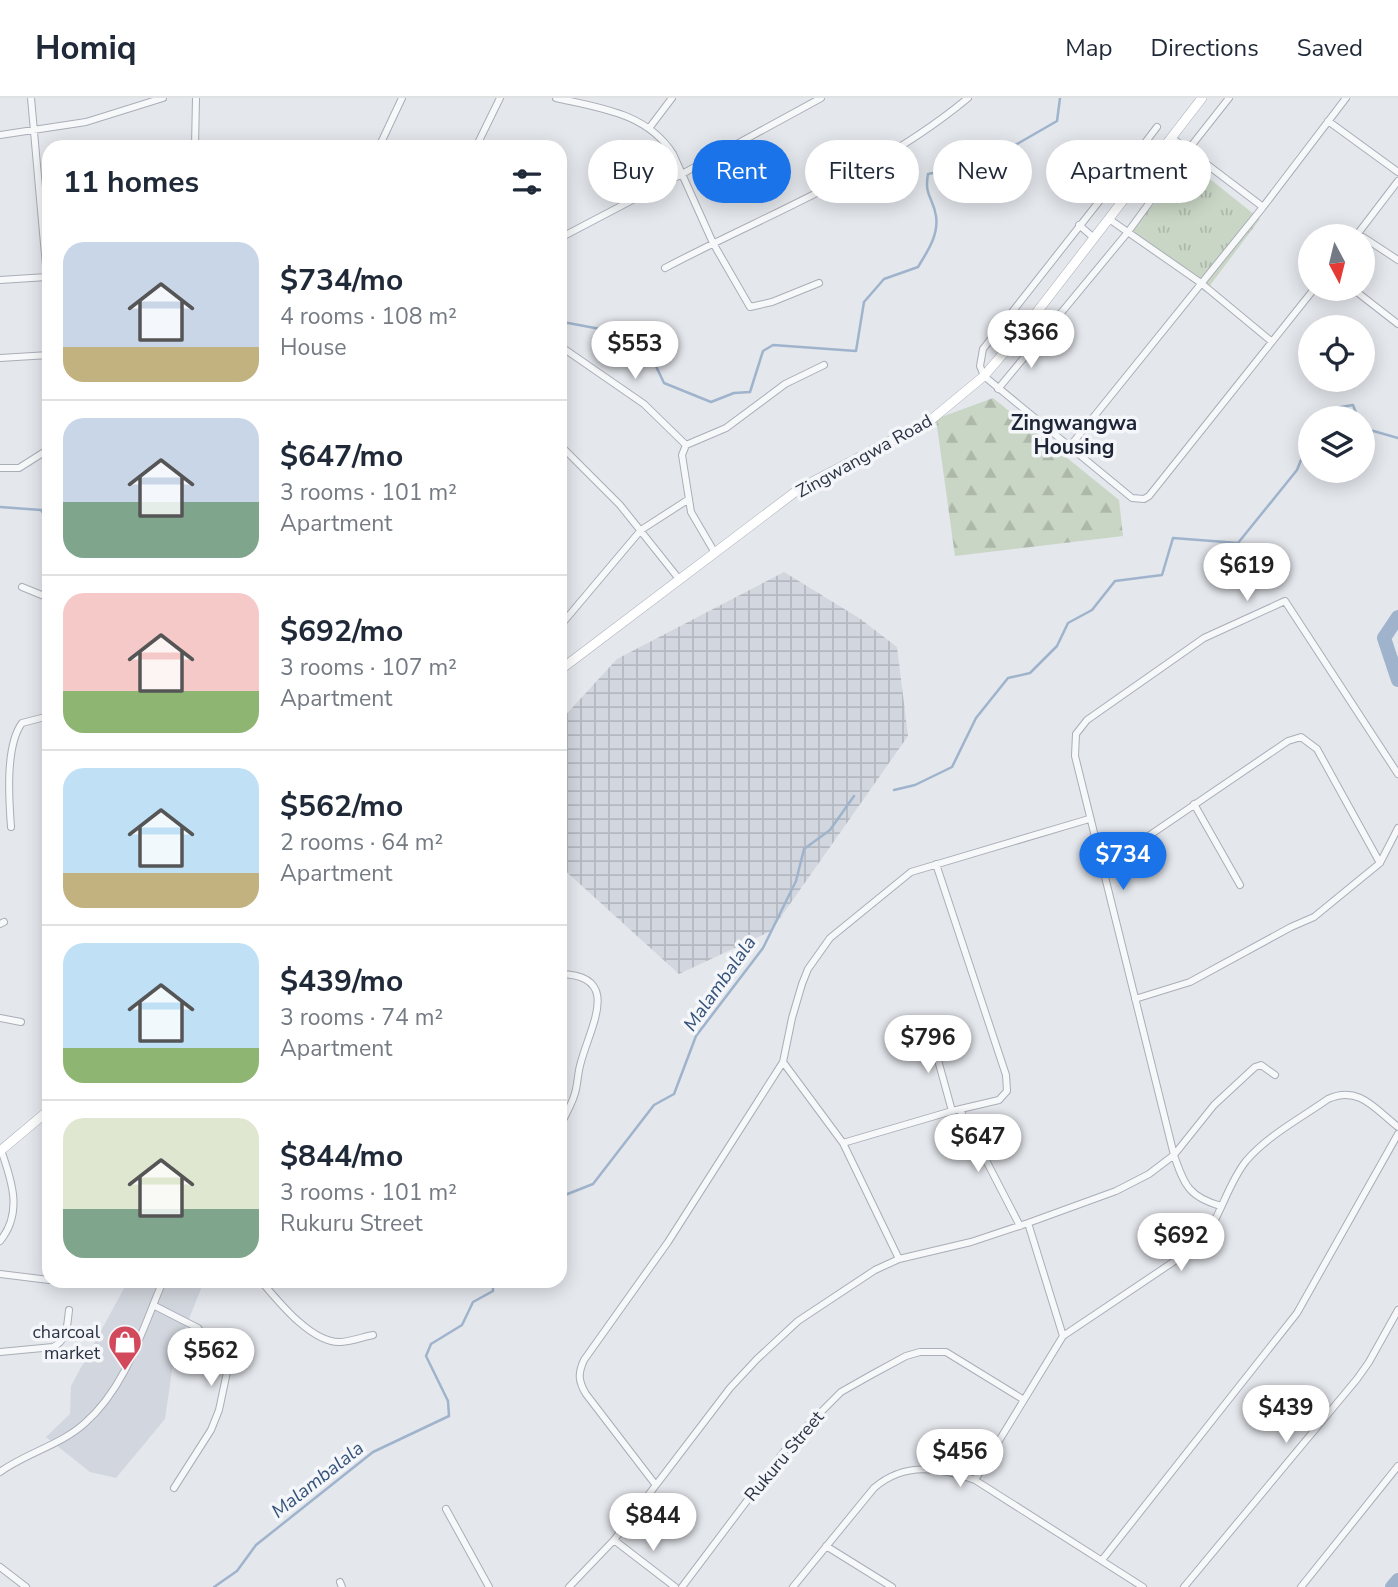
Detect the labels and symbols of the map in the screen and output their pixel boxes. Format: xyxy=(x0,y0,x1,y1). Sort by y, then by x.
north arrow xyxy=(1298,224,1376,301)
pin: $366 xyxy=(990,310,1072,370)
pin: $553 xyxy=(594,322,676,381)
street label: Zingwangwa Road xyxy=(792,409,936,503)
district label: Zingwangwa Housing xyxy=(1011,409,1137,461)
pin: $619 xyxy=(1206,544,1288,603)
pin: $734 xyxy=(1082,832,1164,892)
water label: Malambalala xyxy=(677,931,762,1036)
pin: $796 xyxy=(887,1016,969,1075)
pin: $647 xyxy=(937,1114,1019,1174)
pin: $692 xyxy=(1140,1214,1222,1273)
place label: charcoal market xyxy=(33,1320,101,1365)
shop icon: charcoal market xyxy=(106,1323,144,1372)
pin: $562 xyxy=(170,1328,252,1388)
pin: $439 xyxy=(1245,1386,1327,1445)
street label: Rukuru Street xyxy=(739,1405,829,1506)
pin: $456 xyxy=(919,1430,1001,1489)
water label: Malambalala xyxy=(266,1435,369,1524)
pin: $844 xyxy=(612,1494,694,1553)

